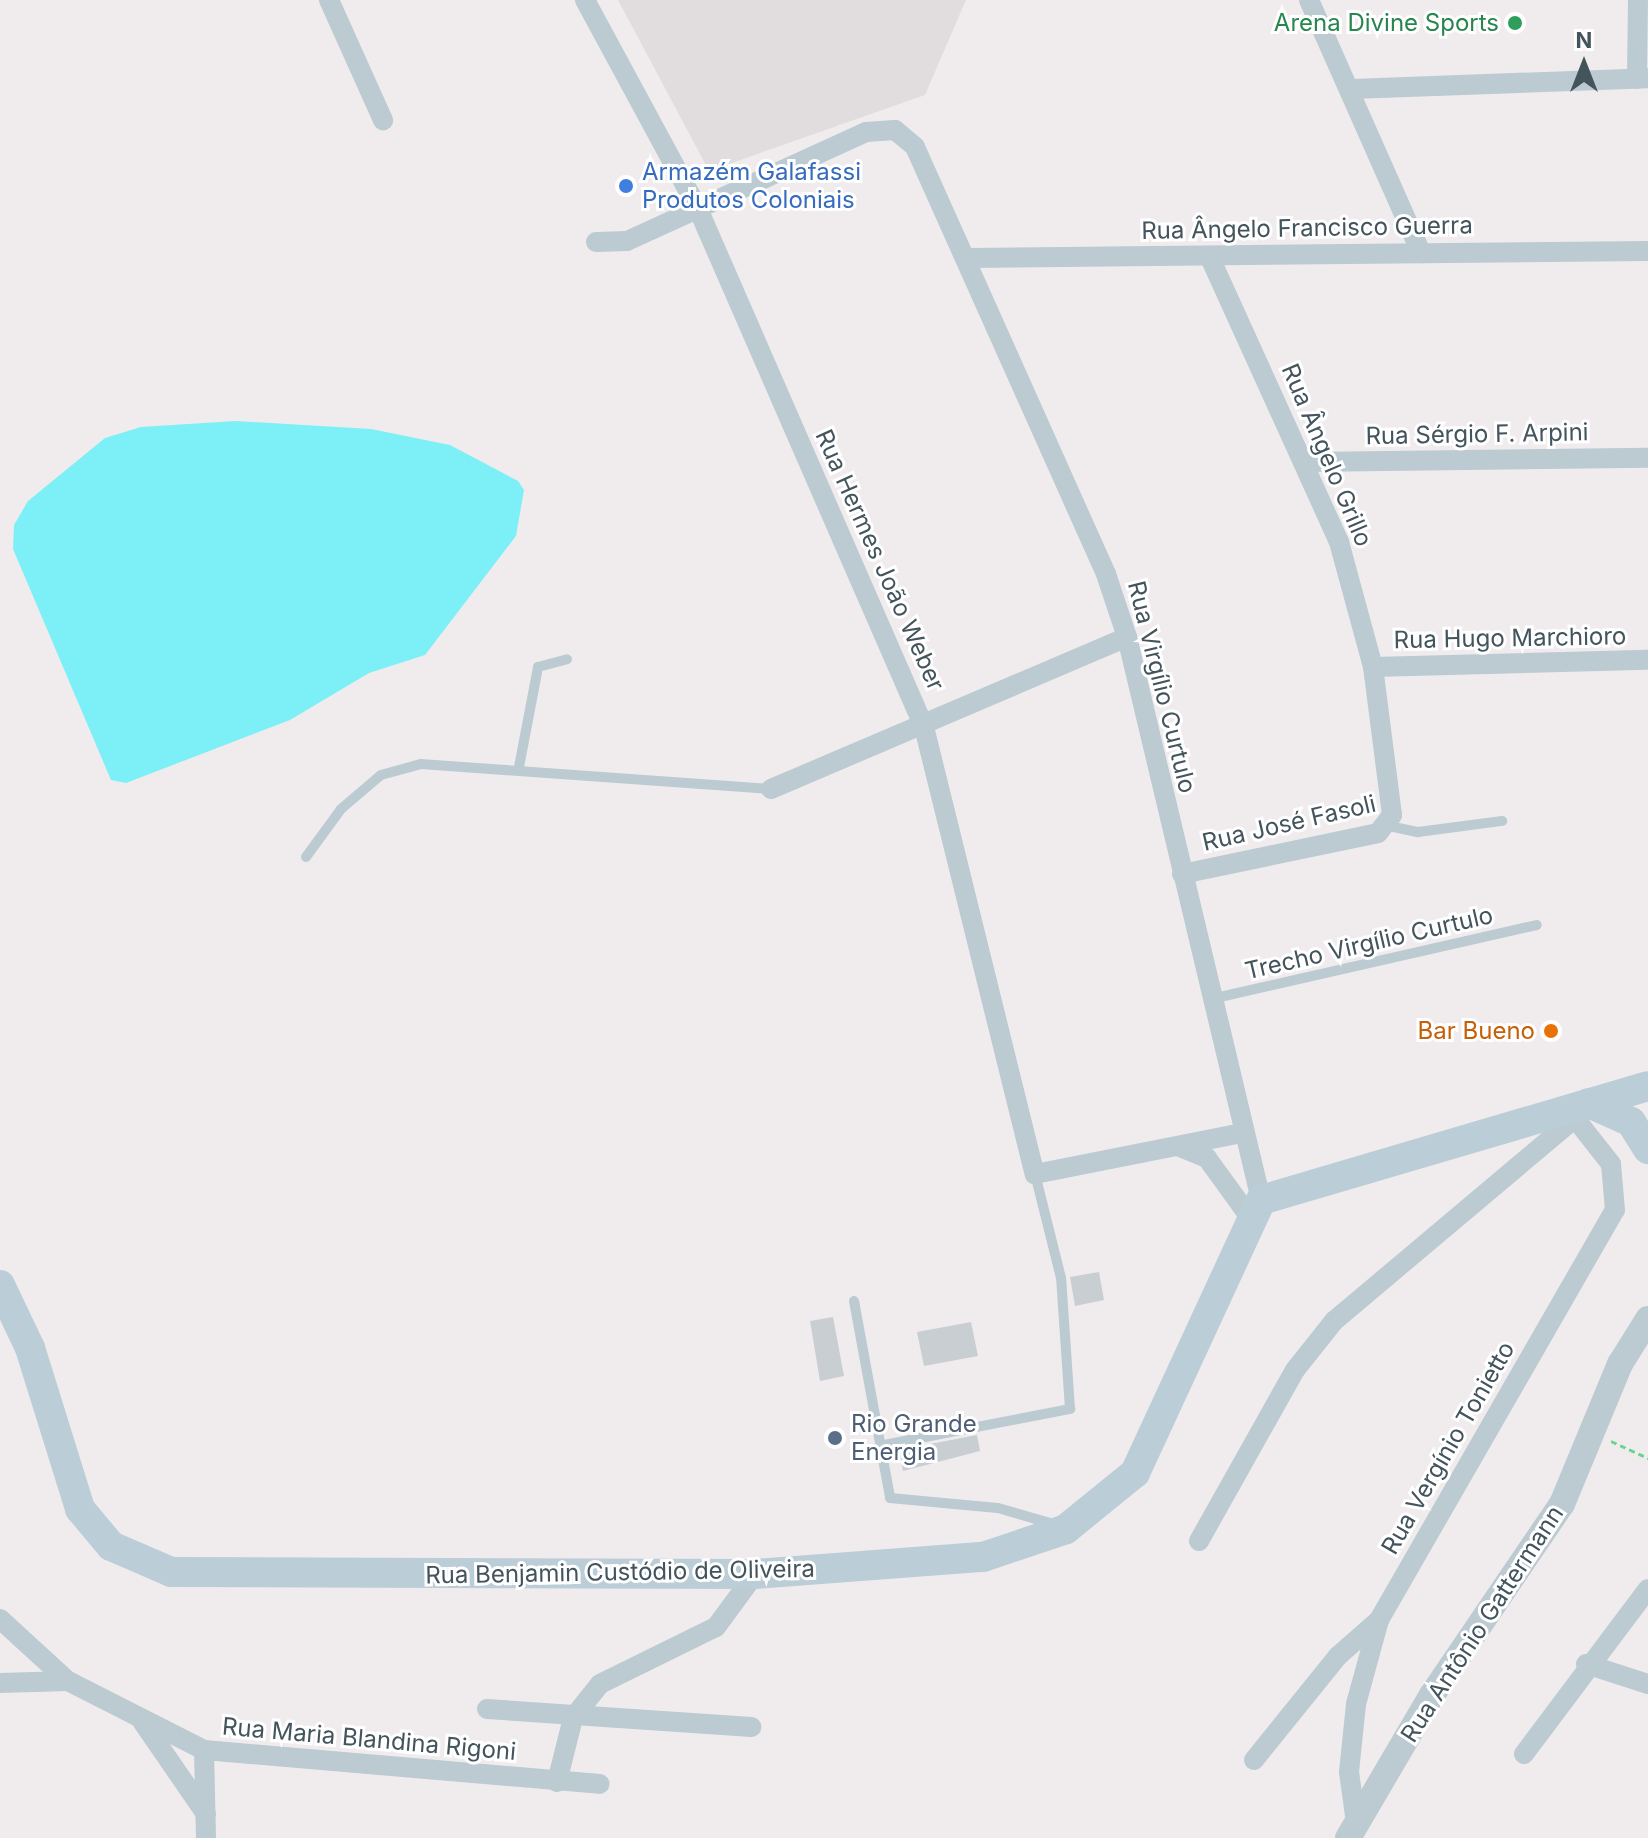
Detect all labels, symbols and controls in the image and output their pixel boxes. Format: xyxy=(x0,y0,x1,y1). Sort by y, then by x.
place label: Arena Divine Sports xyxy=(1274,9,1499,37)
marker: Arena Divine Sports xyxy=(1506,14,1524,32)
north arrow xyxy=(1544,24,1624,104)
text: N xyxy=(1576,27,1592,53)
place label: Armazém Galafassi Produtos Coloniais xyxy=(642,158,861,214)
marker: Armazém Galafassi Produtos Coloniais xyxy=(617,177,635,195)
street label: Rua Ângelo Francisco Guerra xyxy=(1141,211,1473,245)
street label: Rua Ângelo Grillo xyxy=(1276,359,1378,551)
street label: Rua Sérgio F. Arpini xyxy=(1365,418,1589,450)
street label: Rua Hermes João Weber xyxy=(809,425,951,695)
street label: Rua Virgílio Curtulo xyxy=(1122,578,1202,796)
street label: Rua Hugo Marchioro xyxy=(1393,622,1627,654)
street label: Rua José Fasoli xyxy=(1199,789,1379,857)
street label: Trecho Virgílio Curtulo xyxy=(1242,900,1496,986)
place label: Bar Bueno xyxy=(1418,1017,1535,1045)
marker: Bar Bueno xyxy=(1542,1022,1560,1040)
street label: Rua Vergínio Tonietto xyxy=(1375,1337,1521,1559)
place label: Rio Grande Energia xyxy=(851,1410,977,1466)
marker: Rio Grande Energia xyxy=(826,1429,844,1447)
street label: Rua Antônio Gattermann xyxy=(1395,1500,1569,1748)
street label: Rua Benjamin Custódio de Oliveira xyxy=(425,1554,815,1590)
street label: Rua Maria Blandina Rigoni xyxy=(221,1712,517,1766)

